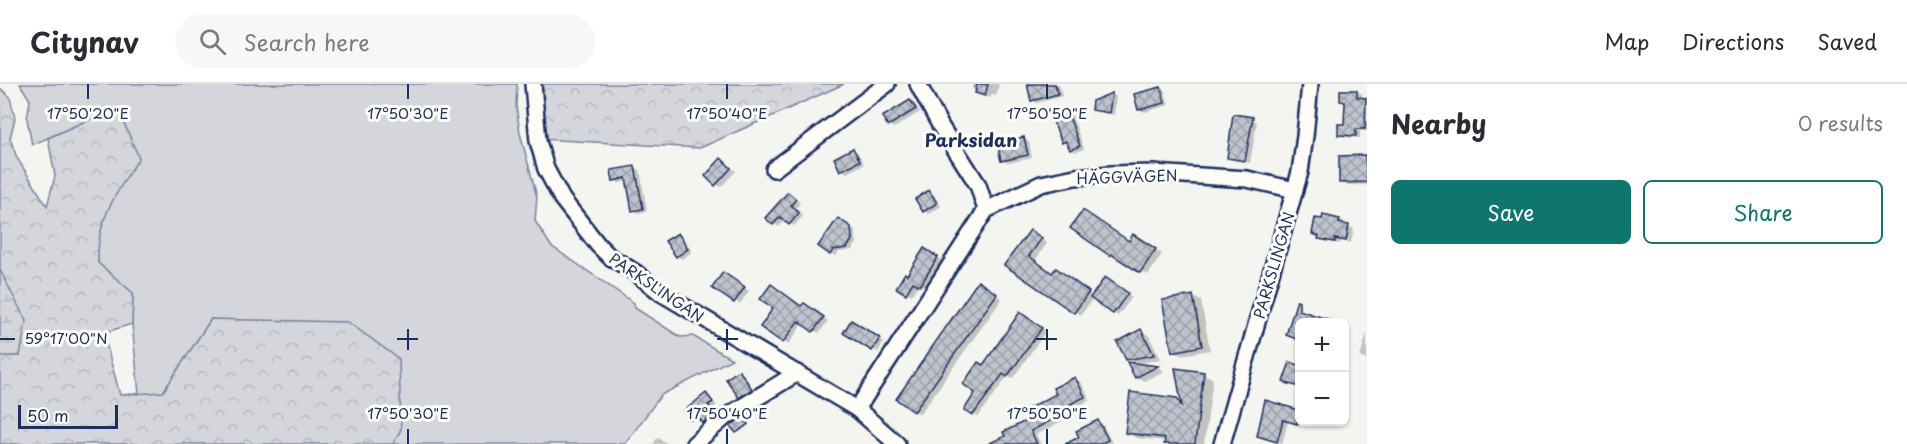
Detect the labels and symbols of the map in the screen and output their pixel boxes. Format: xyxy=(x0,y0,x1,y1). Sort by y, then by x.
text: 17°50'20"E xyxy=(47,101,129,124)
text: 17°50'30"E xyxy=(367,101,449,124)
text: 17°50'40"E xyxy=(686,101,768,124)
text: 17°50'50"E xyxy=(1007,101,1087,124)
district label: Parksidan xyxy=(925,126,1017,153)
street label: HÄGGVÄGEN xyxy=(1076,163,1178,189)
street label: PARKSLINGAN xyxy=(1247,209,1299,321)
street label: PARKSLINGAN xyxy=(605,247,709,327)
text: 59°17'00"N xyxy=(24,326,108,349)
text: 17°50'30"E xyxy=(367,401,449,424)
text: 17°50'40"E xyxy=(686,401,768,424)
text: 17°50'50"E xyxy=(1007,401,1087,424)
scale bar xyxy=(18,402,118,430)

